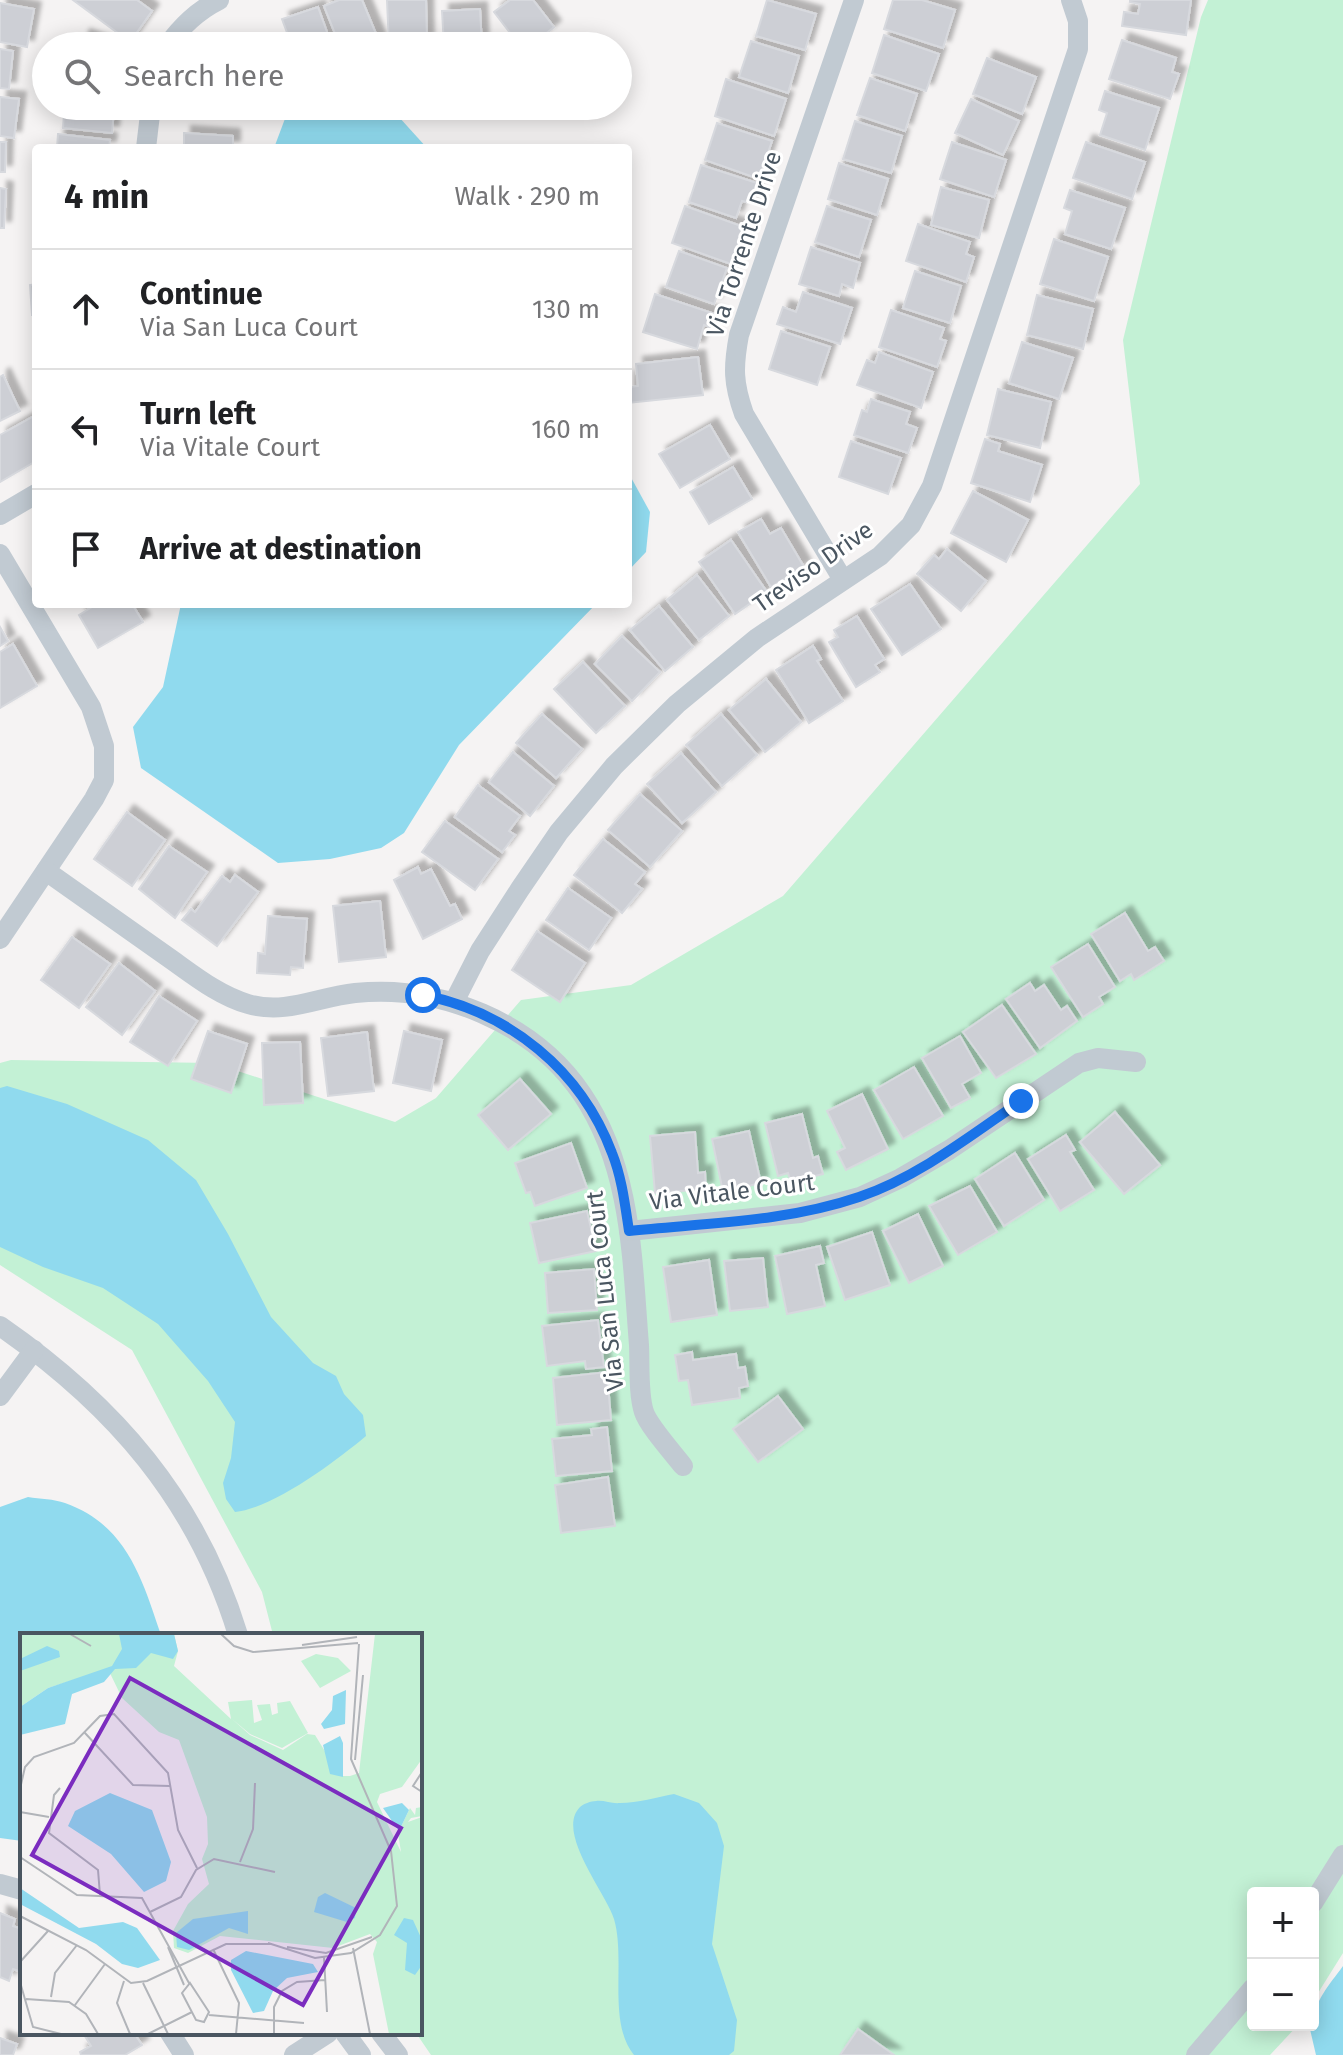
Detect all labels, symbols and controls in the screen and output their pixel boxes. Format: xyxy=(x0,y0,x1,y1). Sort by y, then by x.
search box xyxy=(32,32,632,120)
icon: search xyxy=(60,54,104,98)
text: Search here xyxy=(124,58,284,94)
street label: Via Torrente Drive xyxy=(701,148,787,340)
text: 4 min xyxy=(64,176,149,217)
text: Walk · 290 m xyxy=(455,181,600,212)
text: Continue xyxy=(140,276,263,312)
icon: ahead xyxy=(64,287,108,331)
text: 130 m xyxy=(532,294,600,325)
text: Via San Luca Court xyxy=(140,312,358,343)
text: Turn left xyxy=(140,396,256,432)
icon: left xyxy=(64,407,108,451)
text: 160 m xyxy=(531,414,600,445)
text: Via Vitale Court xyxy=(140,432,320,463)
street label: Treviso Drive xyxy=(748,515,878,619)
icon: arrive xyxy=(64,527,108,571)
text: Arrive at destination xyxy=(140,531,422,567)
route start xyxy=(405,977,441,1013)
route end xyxy=(1003,1083,1039,1119)
street label: Via Vitale Court xyxy=(648,1168,817,1216)
street label: Via San Luca Court xyxy=(581,1189,629,1392)
inset map xyxy=(20,1633,422,2035)
map controls xyxy=(1247,1887,1319,2031)
button: + xyxy=(1247,1887,1319,1959)
button: − xyxy=(1247,1959,1319,2031)

